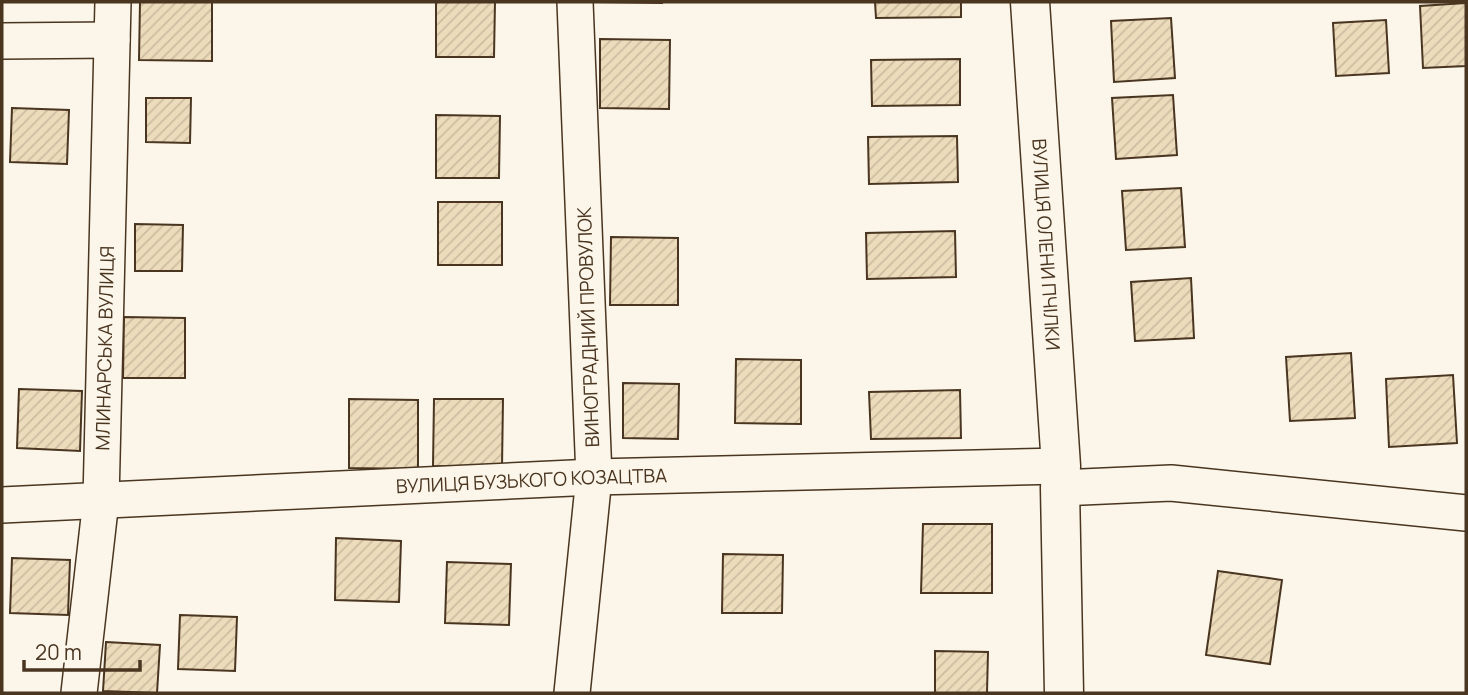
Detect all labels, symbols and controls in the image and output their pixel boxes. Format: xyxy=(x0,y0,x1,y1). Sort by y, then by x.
street label: ВУЛИЦЯ ОЛЕНИ ПЧІЛКИ xyxy=(1026,138,1066,351)
street label: ВИНОГРАДНИЙ ПРОВУЛОК xyxy=(571,206,605,448)
street label: МЛИНАРСЬКА ВУЛИЦЯ xyxy=(89,246,120,451)
street label: ВУЛИЦЯ БУЗЬКОГО КОЗАЦТВА xyxy=(395,462,667,499)
scale bar xyxy=(24,628,140,672)
text: 20 m xyxy=(35,638,82,666)

